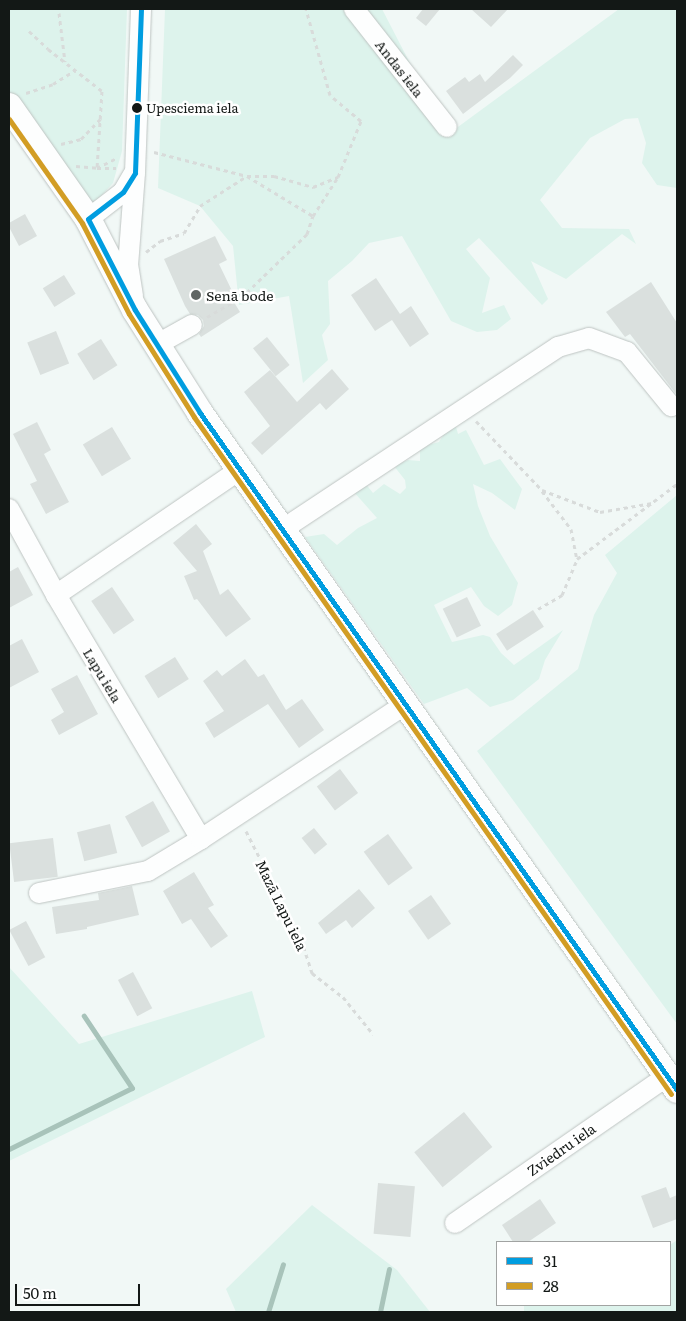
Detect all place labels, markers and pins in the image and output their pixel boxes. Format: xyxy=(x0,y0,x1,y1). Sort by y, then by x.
place label: Upesciema iela xyxy=(146,100,239,116)
marker: Upesciema iela xyxy=(132,103,142,113)
place label: Senā bode xyxy=(206,287,274,303)
marker: Senā bode xyxy=(190,289,202,301)

